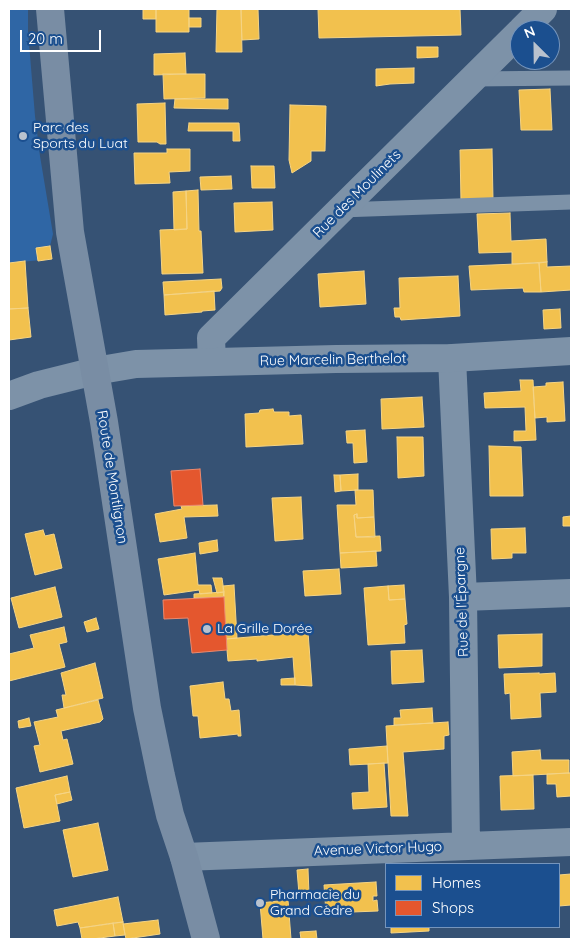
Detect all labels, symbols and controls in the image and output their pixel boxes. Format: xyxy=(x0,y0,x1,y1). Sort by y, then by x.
scale bar xyxy=(22,20,104,52)
north arrow xyxy=(510,20,560,70)
text: N xyxy=(521,22,538,42)
text: 20 m xyxy=(28,29,63,48)
place label: Parc des Sports du Luat xyxy=(33,120,128,152)
marker: Parc des Sports du Luat xyxy=(17,130,29,142)
street label: Rue des Moulinets xyxy=(310,147,404,241)
street label: Rue Marcelin Berthelot xyxy=(260,350,406,370)
street label: Route de Montlignon xyxy=(93,409,131,545)
street label: Rue de l'Épargne xyxy=(452,547,472,657)
place label: La Grille Dorée xyxy=(217,621,312,637)
marker: La Grille Dorée xyxy=(201,623,213,635)
street label: Avenue Victor Hugo xyxy=(314,838,442,860)
legend xyxy=(385,863,560,928)
text: Homes xyxy=(432,873,481,892)
place label: Pharmacie du Grand Cèdre xyxy=(270,887,360,920)
marker: Pharmacie du Grand Cèdre xyxy=(254,897,266,909)
text: Shops xyxy=(432,898,474,917)

